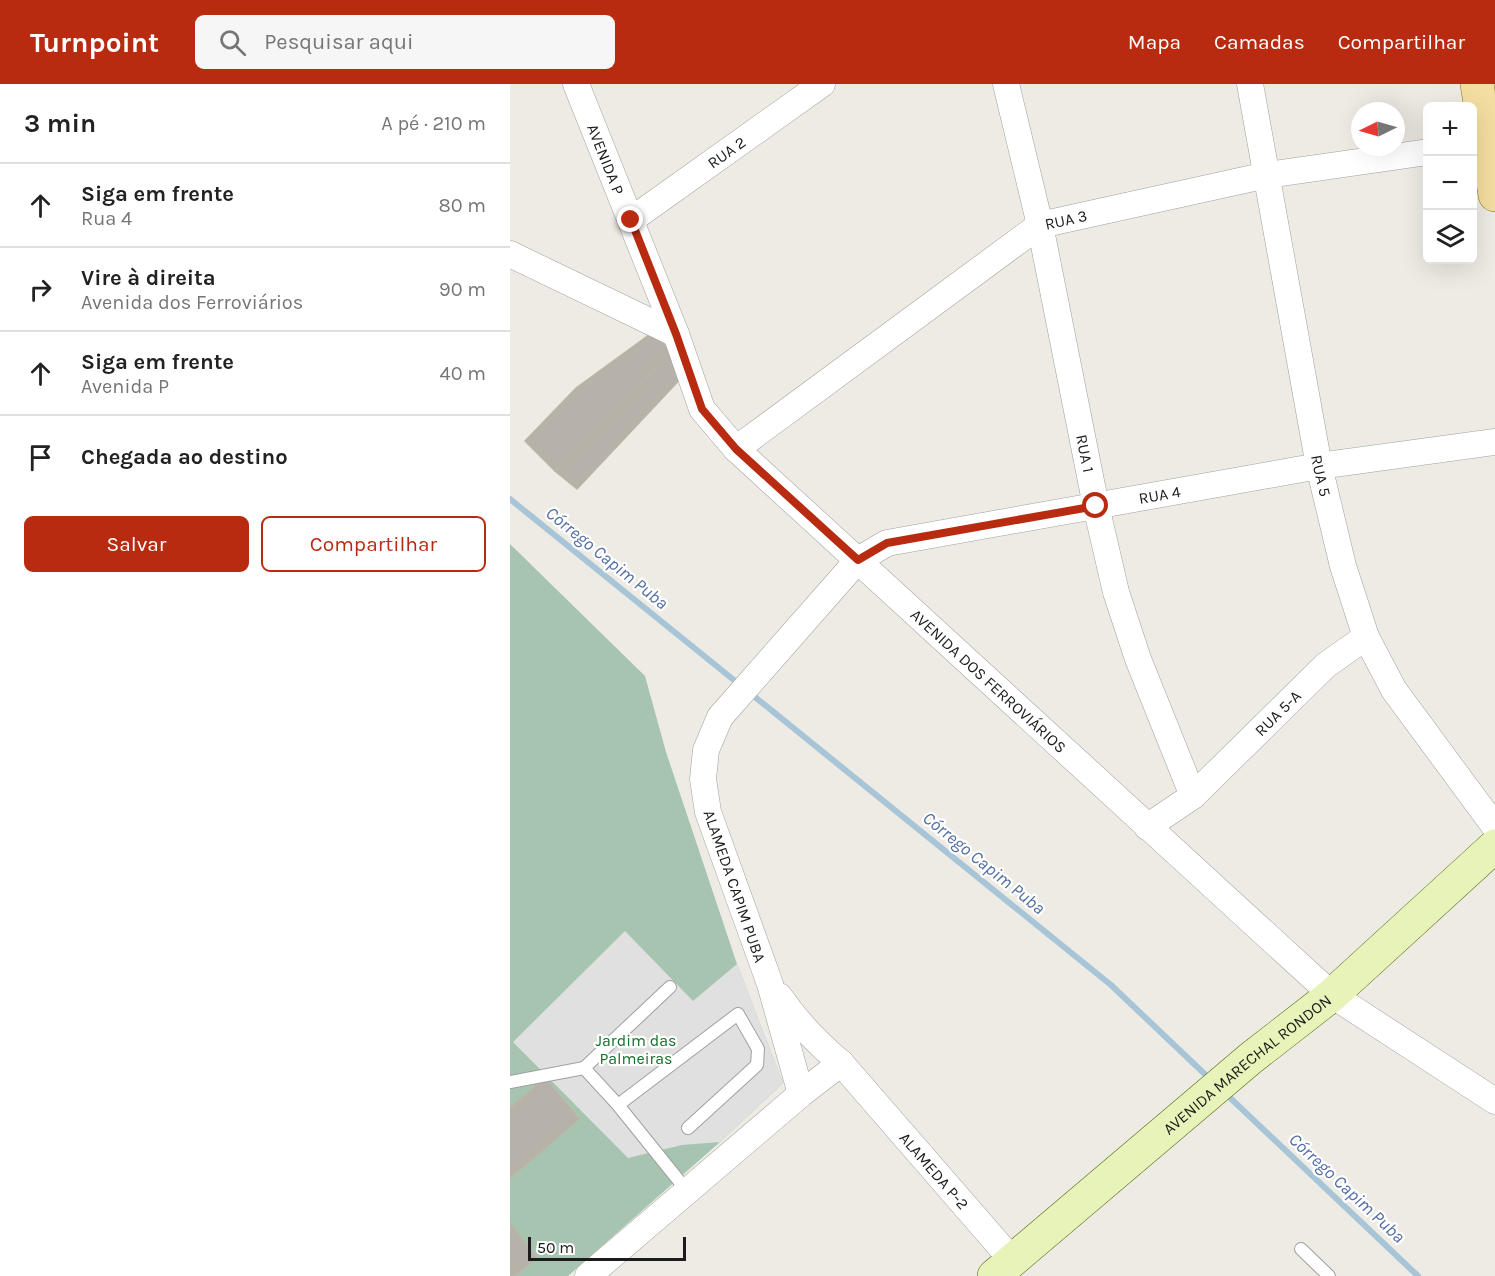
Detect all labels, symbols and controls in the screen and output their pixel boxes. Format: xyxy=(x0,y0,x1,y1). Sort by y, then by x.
search box xyxy=(195,15,615,69)
text: Turnpoint xyxy=(30,26,159,59)
icon: search xyxy=(216,26,249,59)
text: Pesquisar aqui xyxy=(264,29,414,55)
text: Mapa xyxy=(1128,30,1181,54)
text: Camadas xyxy=(1214,30,1305,54)
text: Compartilhar xyxy=(1338,30,1465,54)
north arrow xyxy=(1351,102,1405,156)
map controls xyxy=(1423,102,1477,264)
button: + xyxy=(1423,102,1477,156)
text: 3 min xyxy=(24,108,96,139)
text: A pé · 210 m xyxy=(381,112,486,135)
street label: AVENIDA P xyxy=(583,121,628,198)
street label: RUA 2 xyxy=(704,132,749,173)
button: − xyxy=(1423,156,1477,210)
text: Siga em frente xyxy=(81,181,234,207)
icon: ahead xyxy=(24,189,57,222)
text: 80 m xyxy=(438,194,486,217)
route end xyxy=(617,206,643,232)
street label: RUA 3 xyxy=(1043,206,1089,234)
text: Rua 4 xyxy=(81,207,132,230)
button: layers xyxy=(1423,210,1477,264)
text: Vire à direita xyxy=(81,265,216,291)
icon: right xyxy=(24,273,57,306)
text: 90 m xyxy=(439,278,486,301)
text: Avenida dos Ferroviários xyxy=(81,291,303,314)
text: Siga em frente xyxy=(81,349,234,375)
icon: ahead xyxy=(24,357,57,390)
text: 40 m xyxy=(440,362,486,385)
text: Avenida P xyxy=(81,375,169,398)
street label: RUA 1 xyxy=(1072,433,1098,474)
icon: arrive xyxy=(24,441,57,474)
text: Chegada ao destino xyxy=(81,444,288,470)
street label: RUA 5 xyxy=(1307,453,1335,498)
street label: RUA 4 xyxy=(1137,482,1182,508)
route start xyxy=(1082,492,1108,518)
water label: Córrego Capim Puba xyxy=(541,502,673,614)
button: Salvar xyxy=(24,516,249,572)
button: Compartilhar xyxy=(261,516,486,572)
street label: AVENIDA DOS FERROVIÁRIOS xyxy=(907,605,1070,757)
street label: RUA 5-A xyxy=(1251,686,1305,740)
street label: ALAMEDA CAPIM PUBA xyxy=(699,807,770,965)
water label: Córrego Capim Puba xyxy=(918,807,1050,919)
street label: AVENIDA MARECHAL RONDON xyxy=(1159,990,1335,1138)
park label: Jardim das Palmeiras xyxy=(596,1031,676,1068)
water label: Córrego Capim Puba xyxy=(1284,1128,1410,1248)
street label: ALAMEDA P-2 xyxy=(895,1129,973,1213)
scale bar xyxy=(528,1234,686,1262)
text: 50 m xyxy=(537,1238,574,1257)

